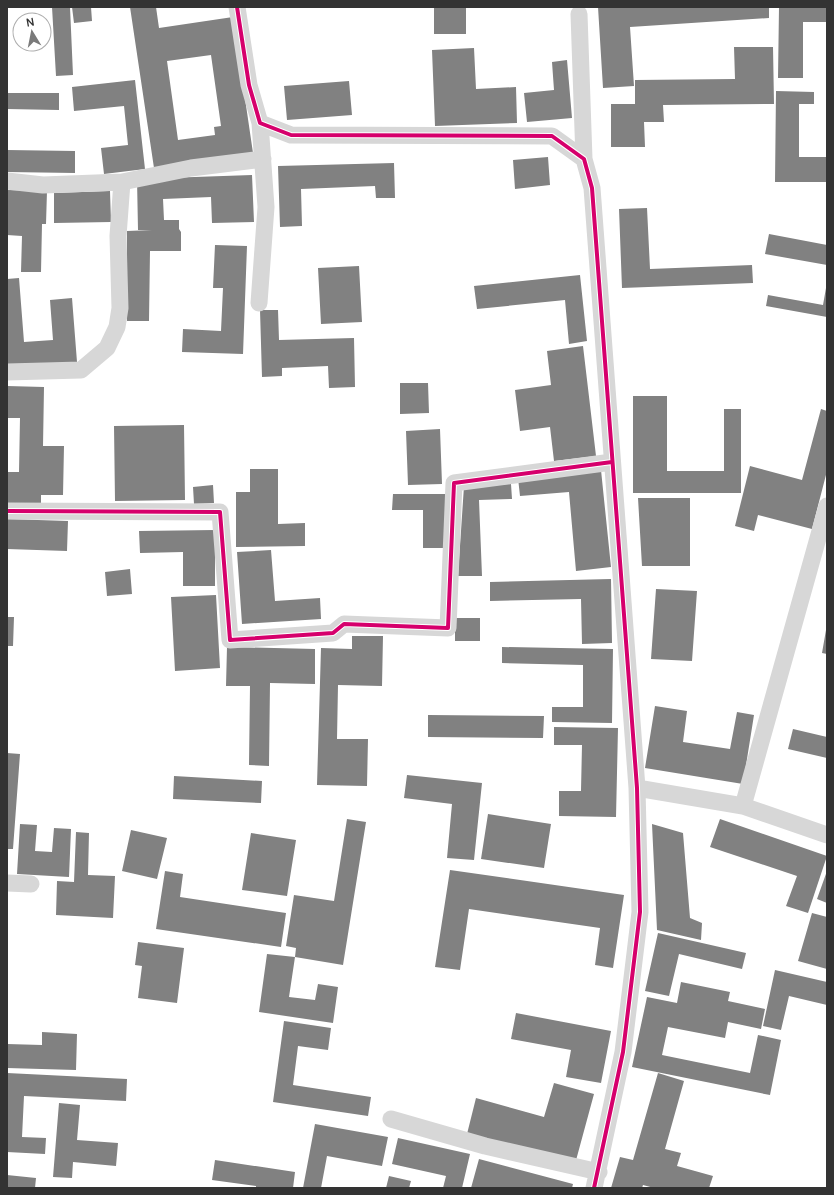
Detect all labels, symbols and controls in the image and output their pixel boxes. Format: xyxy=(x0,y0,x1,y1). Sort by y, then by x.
north arrow xyxy=(12,12,52,52)
text: N xyxy=(25,14,35,30)

